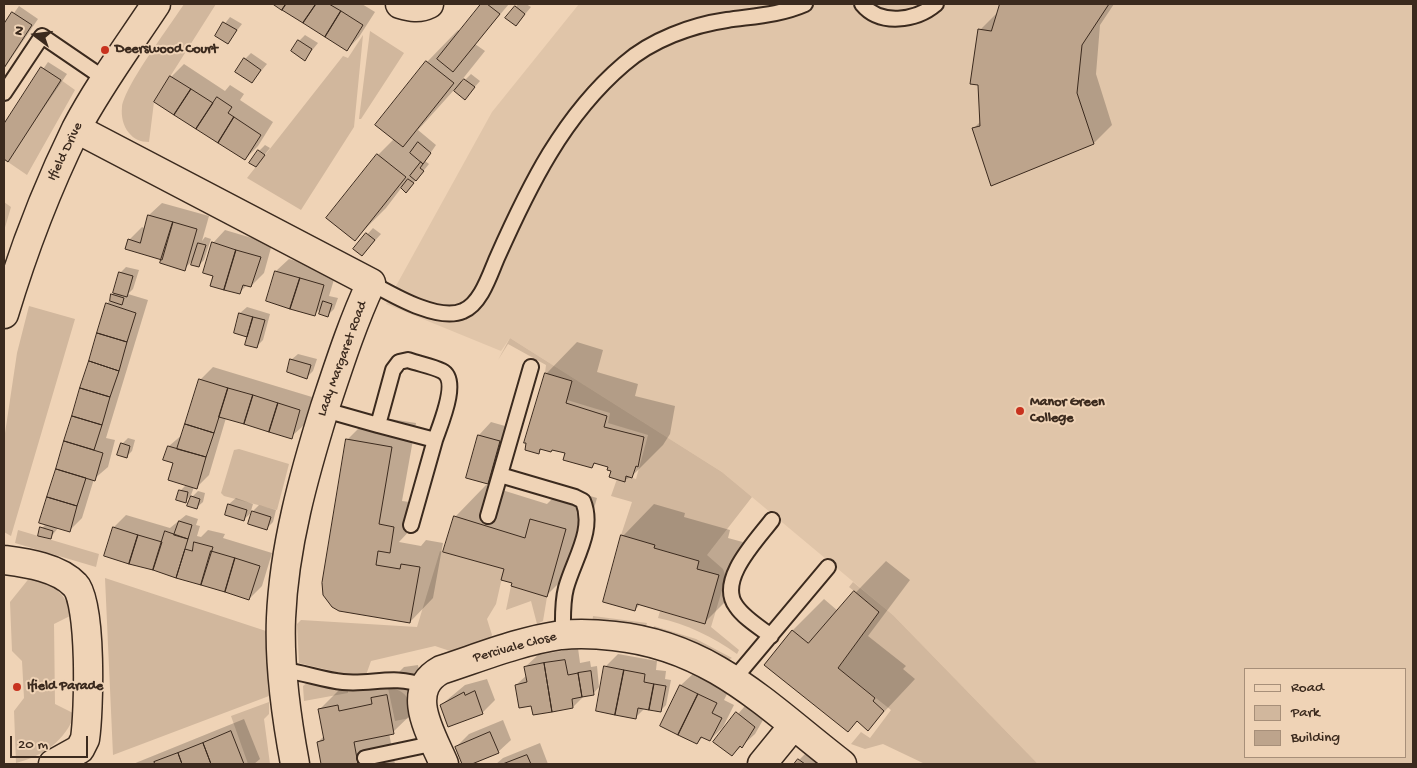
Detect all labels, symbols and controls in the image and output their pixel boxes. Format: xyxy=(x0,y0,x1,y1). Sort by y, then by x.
north arrow xyxy=(10,10,60,60)
text: N xyxy=(11,24,29,38)
place label: Deerswood Court xyxy=(115,42,218,58)
marker: Deerswood Court xyxy=(99,44,111,56)
street label: Ifield Drive xyxy=(45,120,87,184)
street label: Lady Margaret Road xyxy=(314,299,372,419)
place label: Manor Green College xyxy=(1030,395,1105,428)
marker: Manor Green College xyxy=(1014,405,1026,417)
street label: Percivale Close xyxy=(471,629,559,667)
legend xyxy=(1244,668,1407,758)
place label: Ifield Parade xyxy=(27,679,103,695)
text: Road xyxy=(1291,679,1324,697)
marker: Ifield Parade xyxy=(11,681,23,693)
text: Park xyxy=(1291,704,1320,722)
scale bar xyxy=(12,726,90,758)
text: Building xyxy=(1291,729,1340,747)
text: 20 m xyxy=(18,736,48,754)

